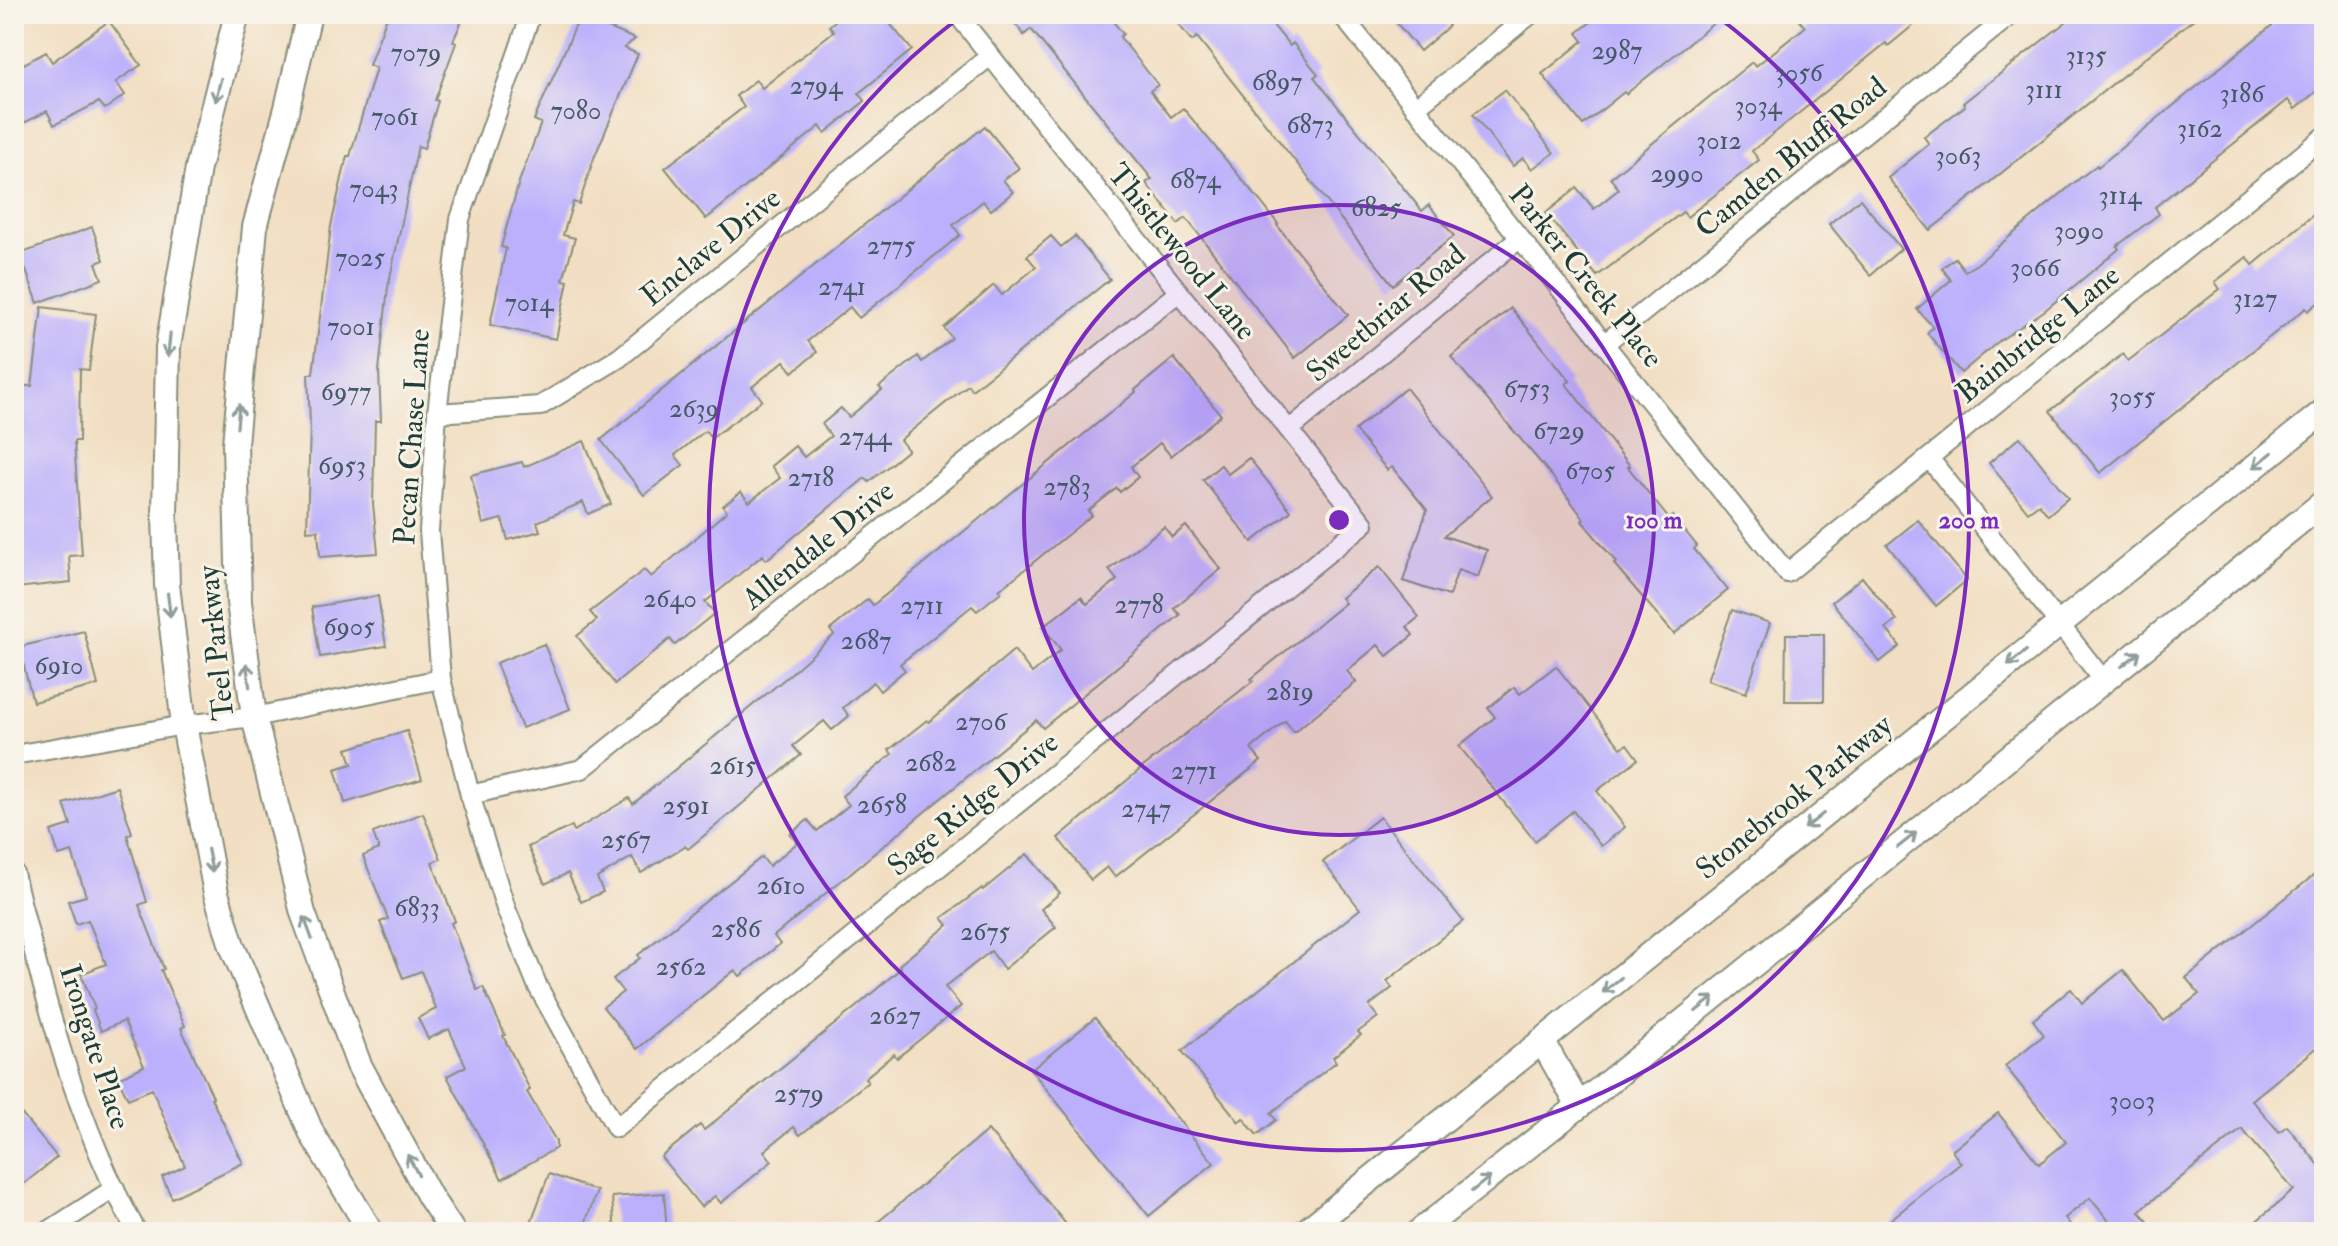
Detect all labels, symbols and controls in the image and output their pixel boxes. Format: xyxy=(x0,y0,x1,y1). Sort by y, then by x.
house number: 2987 xyxy=(1592,35,1642,67)
house number: 7079 xyxy=(391,37,441,69)
house number: 3135 xyxy=(2066,40,2107,72)
house number: 3056 xyxy=(1775,57,1825,89)
house number: 6897 xyxy=(1252,66,1302,98)
street label: Camden Bluff Road xyxy=(1688,68,1894,245)
house number: 2794 xyxy=(790,70,843,102)
house number: 3111 xyxy=(2025,74,2063,106)
one-way arrow xyxy=(209,76,224,102)
house number: 3186 xyxy=(2220,78,2266,110)
house number: 3034 xyxy=(1734,90,1783,122)
house number: 7080 xyxy=(551,95,601,127)
house number: 7061 xyxy=(371,101,419,133)
house number: 6873 xyxy=(1286,109,1334,141)
house number: 3162 xyxy=(2177,113,2223,145)
house number: 3012 xyxy=(1696,125,1742,157)
house number: 3063 xyxy=(1935,140,1981,172)
street label: Thistlewood Lane xyxy=(1100,156,1264,348)
house number: 2990 xyxy=(1650,158,1704,190)
house number: 6874 xyxy=(1170,164,1221,196)
house number: 7043 xyxy=(349,173,399,205)
street label: Parker Creek Place xyxy=(1501,177,1671,375)
street label: Enclave Drive xyxy=(634,179,788,315)
house number: 3114 xyxy=(2099,180,2142,212)
house number: 6825 xyxy=(1351,192,1401,224)
house number: 3090 xyxy=(2054,215,2104,247)
house number: 2775 xyxy=(867,230,916,262)
street label: Sweetbriar Road xyxy=(1299,236,1473,390)
house number: 7025 xyxy=(335,242,385,274)
house number: 3066 xyxy=(2010,252,2062,284)
street label: Bainbridge Lane xyxy=(1949,257,2127,411)
house number: 2741 xyxy=(818,271,866,303)
house number: 3127 xyxy=(2233,283,2277,315)
house number: 7014 xyxy=(505,287,554,319)
house number: 7001 xyxy=(327,311,375,343)
street label: Pecan Chase Lane xyxy=(386,328,438,546)
one-way arrow xyxy=(162,331,177,358)
house number: 6753 xyxy=(1504,373,1550,405)
house number: 6977 xyxy=(321,376,371,408)
house number: 3055 xyxy=(2109,381,2156,413)
house number: 2639 xyxy=(669,393,719,425)
one-way arrow xyxy=(231,403,246,430)
house number: 6729 xyxy=(1533,415,1585,447)
house number: 2744 xyxy=(839,421,892,453)
house number: 6953 xyxy=(318,450,366,482)
one-way arrow xyxy=(2253,451,2274,469)
house number: 6705 xyxy=(1565,455,1615,487)
house number: 2718 xyxy=(788,462,834,494)
house number: 2783 xyxy=(1043,471,1091,503)
street label: Allendale Drive xyxy=(734,473,901,618)
text: 100 m xyxy=(1626,505,1683,536)
text: 200 m xyxy=(1939,505,2000,536)
centre of rings xyxy=(1325,506,1353,534)
street label: Teel Parkway xyxy=(189,563,243,722)
house number: 2640 xyxy=(643,583,697,615)
house number: 2778 xyxy=(1114,589,1164,621)
house number: 2711 xyxy=(900,590,944,622)
one-way arrow xyxy=(162,591,177,617)
house number: 6905 xyxy=(323,611,375,643)
house number: 2687 xyxy=(841,625,891,657)
house number: 6910 xyxy=(35,650,83,682)
one-way arrow xyxy=(2007,650,2028,667)
one-way arrow xyxy=(2120,650,2141,667)
one-way arrow xyxy=(241,662,256,689)
house number: 2819 xyxy=(1266,676,1314,708)
house number: 2706 xyxy=(955,706,1009,738)
street label: Stonebrook Parkway xyxy=(1688,706,1900,887)
street label: Sage Ridge Drive xyxy=(880,724,1066,884)
house number: 2682 xyxy=(905,747,957,779)
house number: 2615 xyxy=(710,750,757,782)
house number: 2771 xyxy=(1171,755,1217,787)
house number: 2658 xyxy=(857,789,907,821)
house number: 2591 xyxy=(662,790,710,822)
house number: 2747 xyxy=(1121,793,1171,825)
one-way arrow xyxy=(1804,812,1825,830)
house number: 2567 xyxy=(601,824,651,856)
one-way arrow xyxy=(1897,831,1917,849)
one-way arrow xyxy=(203,848,218,873)
house number: 2610 xyxy=(757,870,805,902)
house number: 6833 xyxy=(394,892,440,924)
house number: 2586 xyxy=(711,913,763,945)
one-way arrow xyxy=(300,916,314,941)
house number: 2675 xyxy=(960,916,1010,948)
house number: 2562 xyxy=(656,951,706,983)
street label: Irongate Place xyxy=(51,960,139,1134)
one-way arrow xyxy=(1602,976,1623,993)
one-way arrow xyxy=(1695,995,1715,1013)
house number: 2627 xyxy=(869,1000,921,1032)
house number: 2579 xyxy=(774,1078,824,1110)
house number: 3003 xyxy=(2109,1085,2155,1117)
one-way arrow xyxy=(404,1154,420,1178)
one-way arrow xyxy=(1470,1175,1491,1192)

